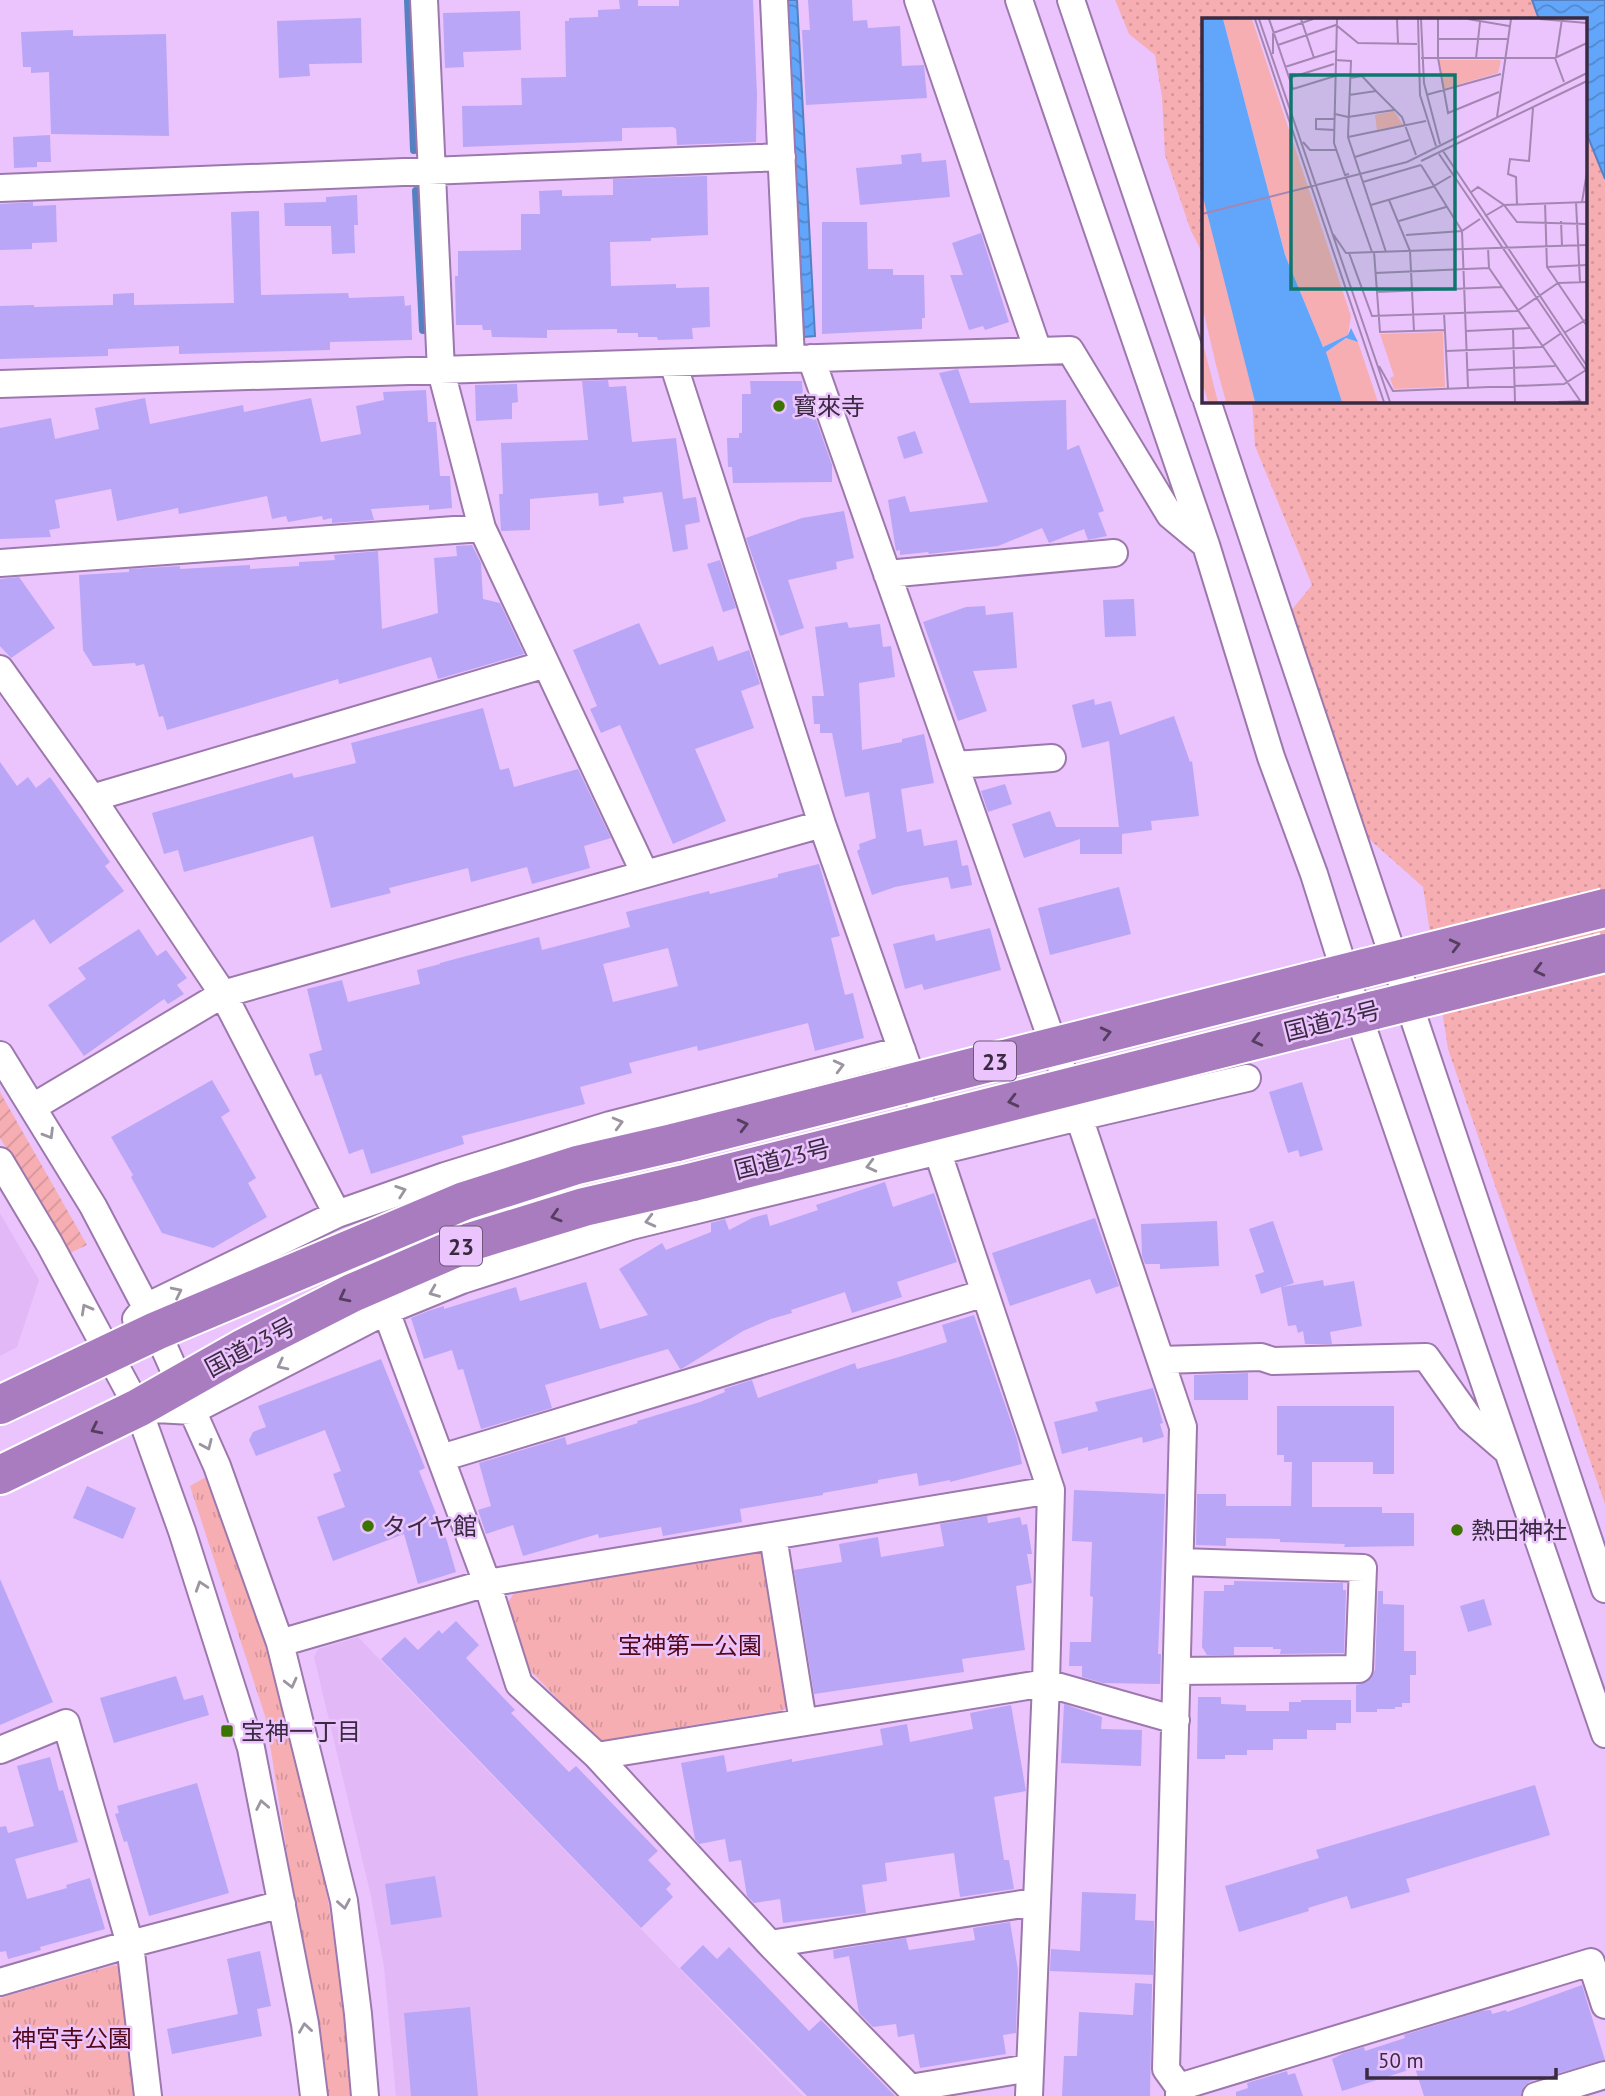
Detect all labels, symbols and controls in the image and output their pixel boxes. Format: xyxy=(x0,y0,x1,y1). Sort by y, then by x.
inset map xyxy=(1202,18,1588,402)
place label: 寳來寺 xyxy=(793,391,865,422)
marker: 寳來寺 xyxy=(771,398,787,414)
one-way arrow xyxy=(1449,939,1461,954)
one-way arrow xyxy=(1533,962,1545,976)
street label: 国道23号 xyxy=(1281,994,1383,1048)
one-way arrow xyxy=(1100,1027,1112,1041)
one-way arrow xyxy=(1251,1032,1263,1046)
road number: 23 xyxy=(974,1042,1016,1080)
one-way arrow xyxy=(832,1060,844,1074)
one-way arrow xyxy=(1007,1093,1019,1107)
one-way arrow xyxy=(612,1117,624,1131)
one-way arrow xyxy=(737,1119,749,1133)
one-way arrow xyxy=(41,1126,54,1139)
street label: 国道23号 xyxy=(731,1132,833,1186)
one-way arrow xyxy=(865,1158,877,1172)
one-way arrow xyxy=(395,1185,407,1199)
one-way arrow xyxy=(550,1207,562,1222)
one-way arrow xyxy=(644,1213,656,1227)
road number: 23 xyxy=(440,1226,482,1266)
one-way arrow xyxy=(429,1283,441,1297)
one-way arrow xyxy=(170,1286,182,1300)
one-way arrow xyxy=(339,1289,351,1303)
one-way arrow xyxy=(81,1304,94,1316)
street label: 国道23号 xyxy=(199,1310,301,1384)
one-way arrow xyxy=(276,1357,289,1370)
one-way arrow xyxy=(91,1420,103,1434)
one-way arrow xyxy=(199,1438,213,1450)
place label: タイヤ館 xyxy=(382,1511,477,1542)
place label: 熱田神社 xyxy=(1471,1515,1567,1546)
marker: タイヤ館 xyxy=(360,1518,376,1534)
marker: 熱田神社 xyxy=(1449,1522,1465,1538)
one-way arrow xyxy=(195,1581,209,1593)
park label: 宝神第一公園 xyxy=(618,1630,762,1661)
one-way arrow xyxy=(283,1677,297,1689)
place label: 宝神一丁目 xyxy=(241,1716,361,1747)
marker: 宝神一丁目 xyxy=(219,1723,235,1739)
one-way arrow xyxy=(256,1799,271,1811)
one-way arrow xyxy=(336,1898,351,1910)
one-way arrow xyxy=(298,2022,313,2034)
park label: 神宮寺公園 xyxy=(12,2023,132,2054)
scale bar xyxy=(1367,2036,1556,2080)
text: 50 m xyxy=(1378,2047,1424,2074)

